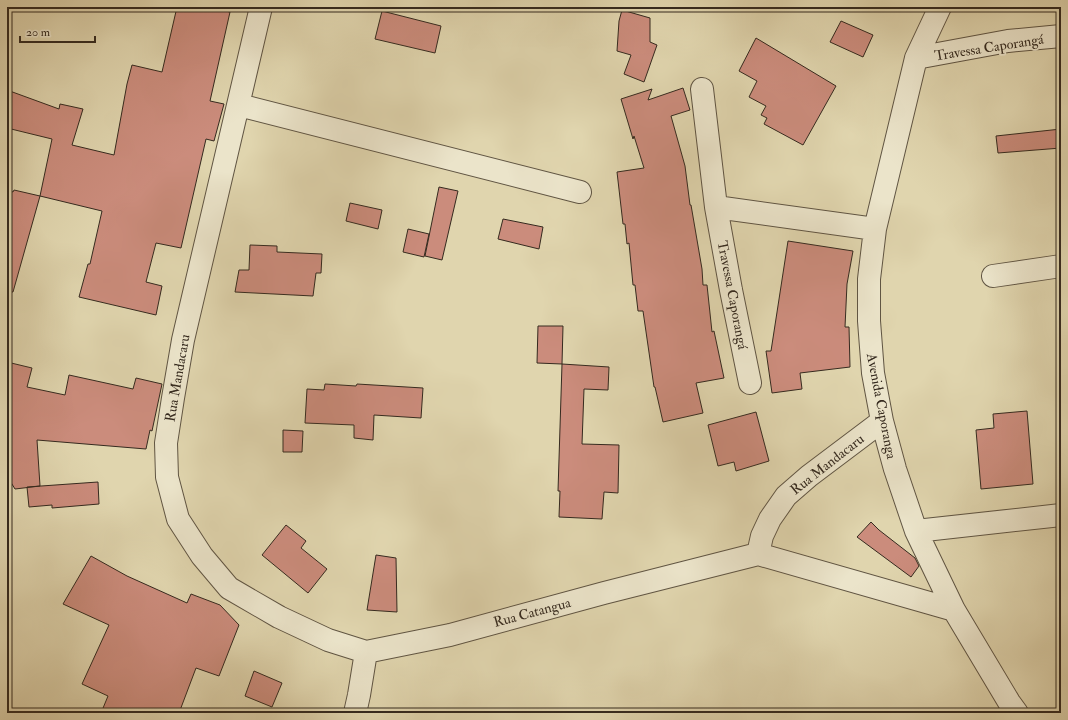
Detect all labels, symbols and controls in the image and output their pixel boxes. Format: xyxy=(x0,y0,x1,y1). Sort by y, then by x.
scale bar xyxy=(20,18,95,44)
text: 20 m xyxy=(26,25,51,40)
street label: Travessa Caporangá xyxy=(933,30,1045,66)
street label: Travessa Caporangá xyxy=(713,239,751,351)
street label: Rua Mandacaru xyxy=(161,333,194,423)
street label: Avenida Caporanga xyxy=(862,351,900,461)
street label: Rua Mandacaru xyxy=(787,430,868,498)
street label: Rua Catangua xyxy=(492,594,573,631)

